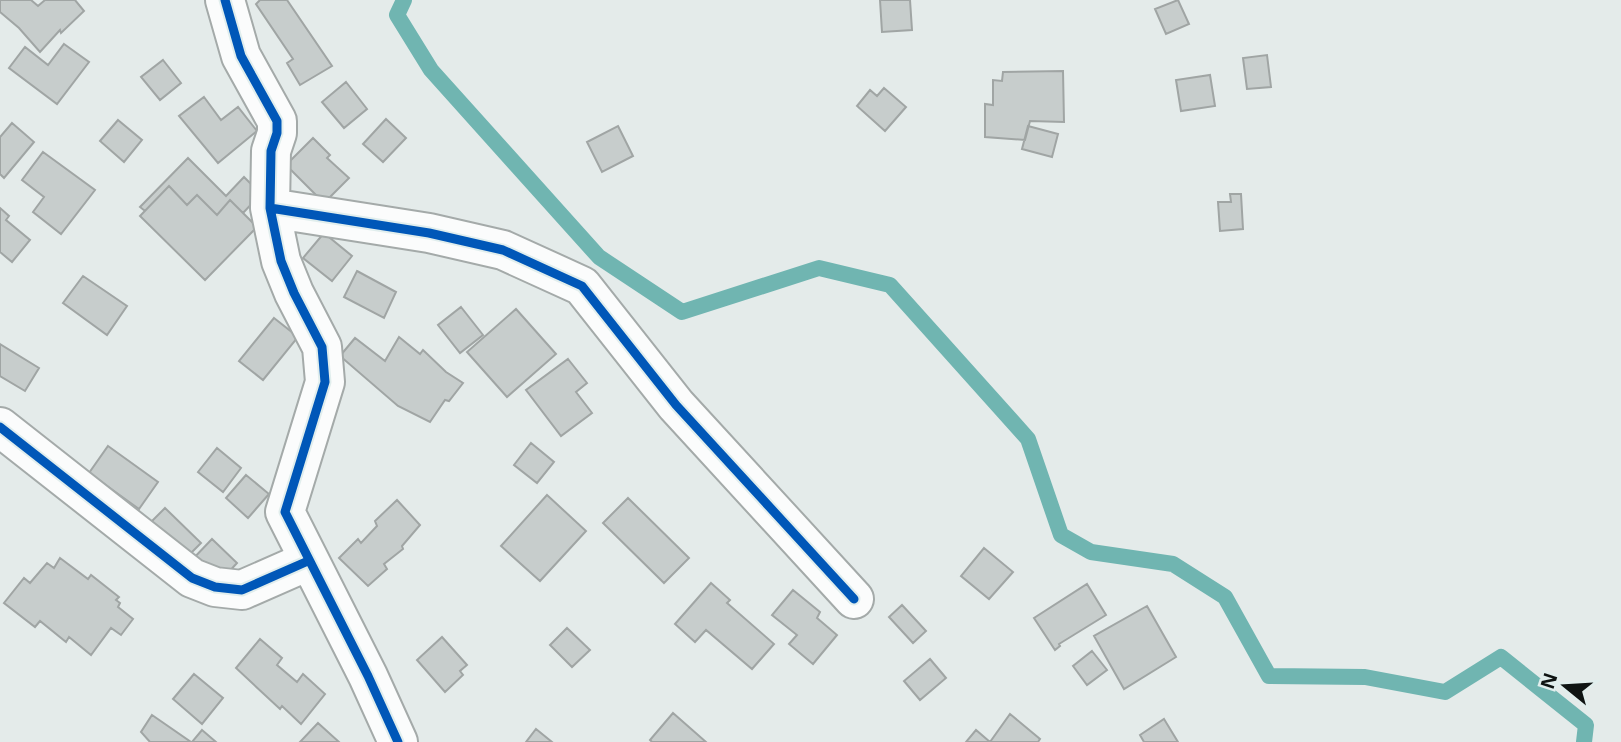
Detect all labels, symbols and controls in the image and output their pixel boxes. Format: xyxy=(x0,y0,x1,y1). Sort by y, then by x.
north arrow xyxy=(1530,651,1600,721)
text: N xyxy=(1534,669,1564,692)

